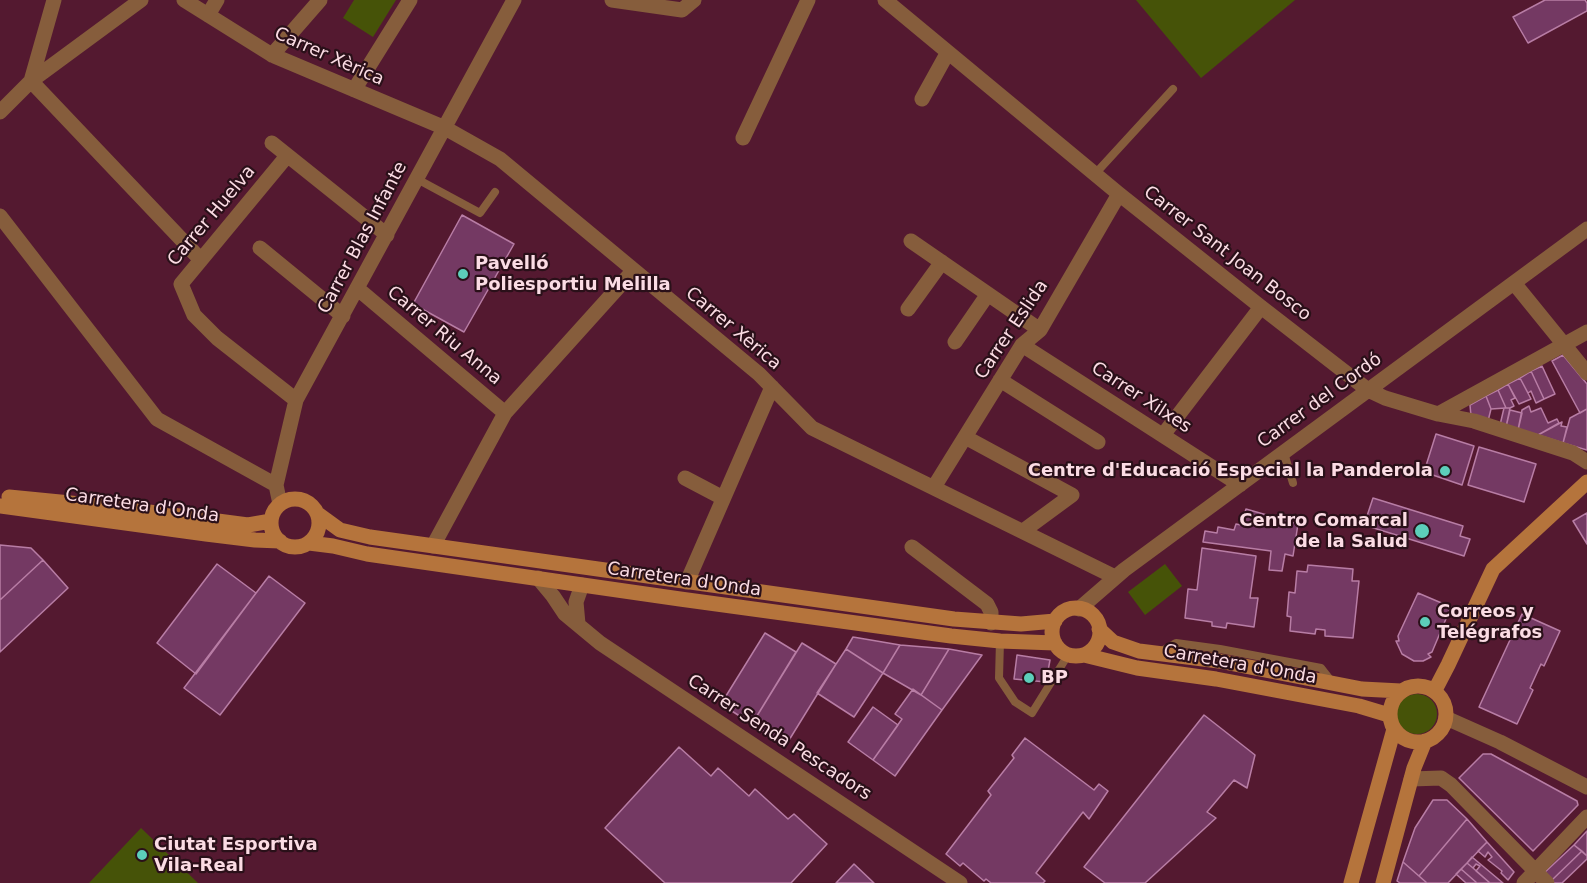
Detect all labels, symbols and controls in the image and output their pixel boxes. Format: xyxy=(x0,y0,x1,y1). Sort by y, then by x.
street label: Carrer Xèrica xyxy=(271,23,387,91)
street label: Carrer Blas Infante xyxy=(314,158,412,318)
street label: Carrer Huelva xyxy=(164,161,260,271)
street label: Carrer Sant Joan Bosco xyxy=(1139,182,1315,326)
place label: Pavelló Poliesportiu Melilla xyxy=(475,253,671,296)
marker: Pavelló Poliesportiu Melilla xyxy=(456,267,470,281)
street label: Carrer Eslida xyxy=(971,276,1053,384)
street label: Carrer Riu Anna xyxy=(382,282,506,390)
street label: Carrer Xèrica xyxy=(681,283,785,375)
street label: Carrer del Cordó xyxy=(1254,349,1386,453)
street label: Carrer Xilxes xyxy=(1087,358,1195,438)
place label: Centre d'Educació Especial la Panderola xyxy=(1028,460,1433,482)
marker: Centre d'Educació Especial la Panderola xyxy=(1438,464,1452,478)
street label: Carretera d'Onda xyxy=(64,484,220,528)
place label: Centro Comarcal de la Salud xyxy=(1239,510,1408,552)
marker: Centro Comarcal de la Salud xyxy=(1413,522,1431,540)
street label: Carretera d'Onda xyxy=(606,558,762,602)
place label: Correos y Telégrafos xyxy=(1437,601,1542,644)
marker: Correos y Telégrafos xyxy=(1418,615,1432,629)
street label: Carretera d'Onda xyxy=(1162,641,1318,689)
place label: BP xyxy=(1041,667,1068,689)
street label: Carrer Senda Pescadors xyxy=(683,670,875,806)
marker: BP xyxy=(1022,671,1036,685)
place label: Ciutat Esportiva Vila-Real xyxy=(154,834,318,876)
marker: Ciutat Esportiva Vila-Real xyxy=(135,848,149,862)

